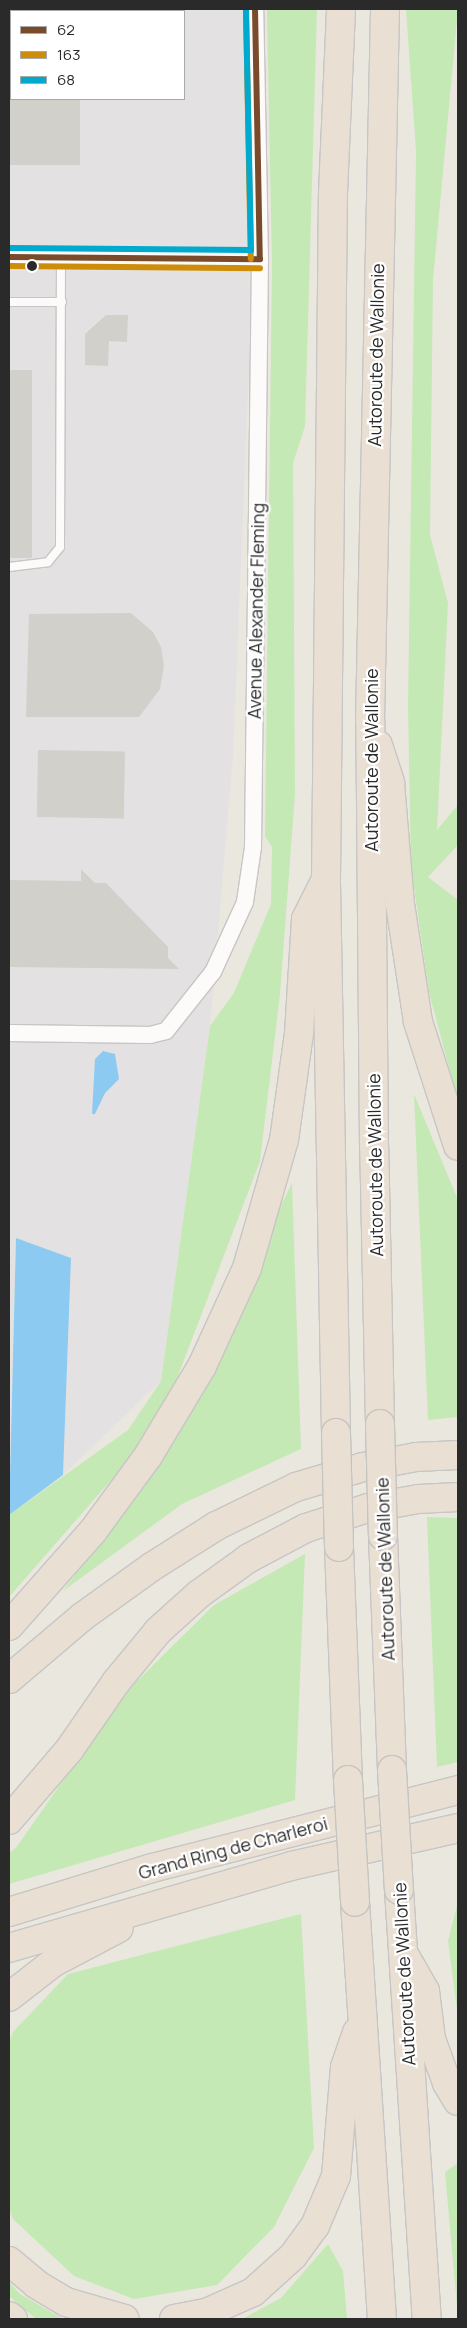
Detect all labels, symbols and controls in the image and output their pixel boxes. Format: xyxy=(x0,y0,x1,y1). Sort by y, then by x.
legend xyxy=(10,10,185,100)
text: 62 xyxy=(57,19,75,40)
text: 163 xyxy=(57,44,80,65)
text: 68 xyxy=(57,69,75,90)
unlabelled marker xyxy=(27,261,37,271)
street label: Autoroute de Wallonie xyxy=(364,263,388,447)
street label: Avenue Alexander Fleming xyxy=(243,503,269,719)
street label: Autoroute de Wallonie xyxy=(360,668,382,852)
street label: Autoroute de Wallonie xyxy=(363,1073,387,1257)
street label: Autoroute de Wallonie xyxy=(371,1477,399,1661)
street label: Grand Ring de Charleroi xyxy=(136,1812,330,1884)
street label: Autoroute de Wallonie xyxy=(388,1882,420,2066)

